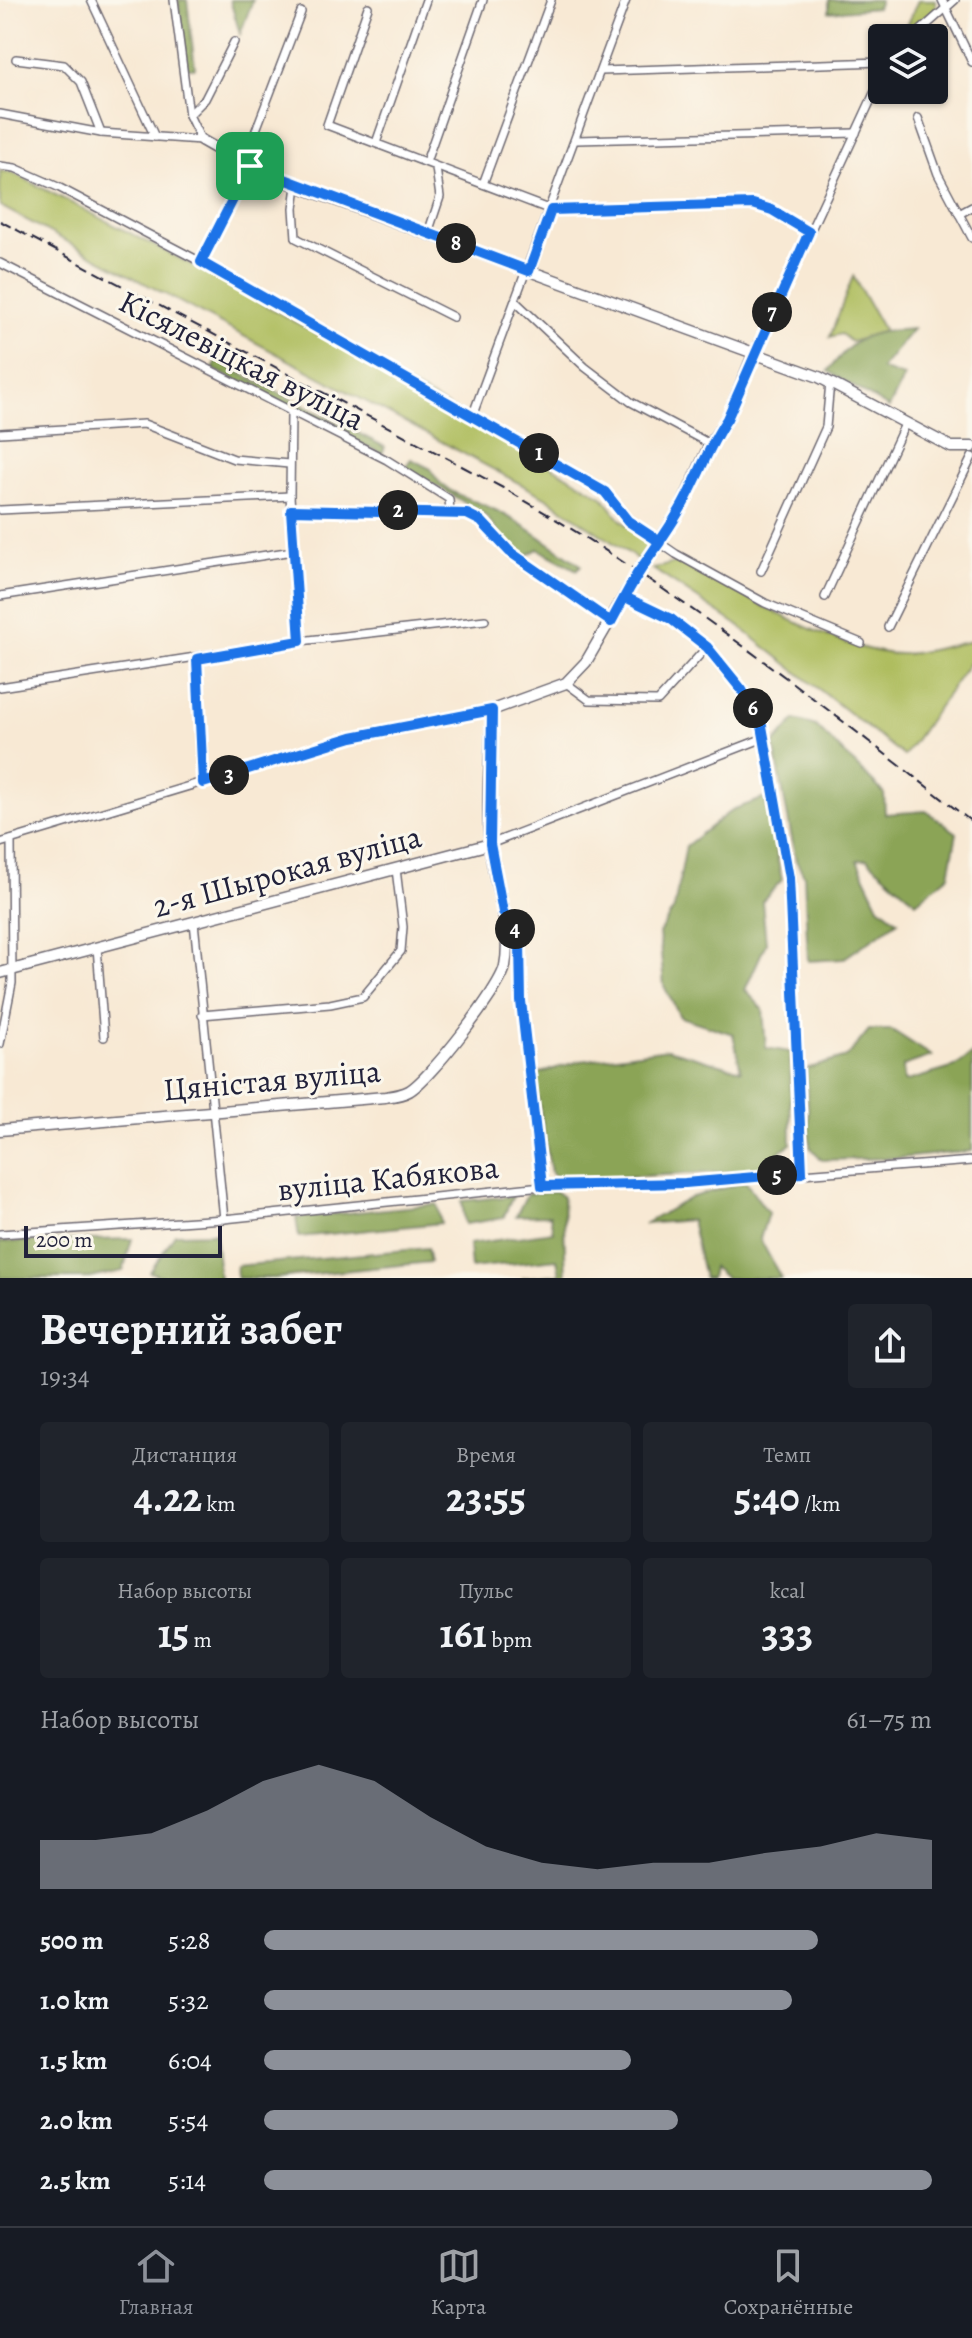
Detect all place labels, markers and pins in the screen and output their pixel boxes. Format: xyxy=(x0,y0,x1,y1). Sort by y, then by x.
pin xyxy=(216,132,284,200)
pin: 8 xyxy=(436,223,476,263)
pin: 7 xyxy=(752,292,792,332)
pin: 1 xyxy=(519,433,559,473)
pin: 2 xyxy=(378,490,418,530)
pin: 6 xyxy=(733,688,773,728)
pin: 3 xyxy=(209,755,249,795)
pin: 4 xyxy=(495,909,535,949)
pin: 5 xyxy=(757,1155,797,1195)

